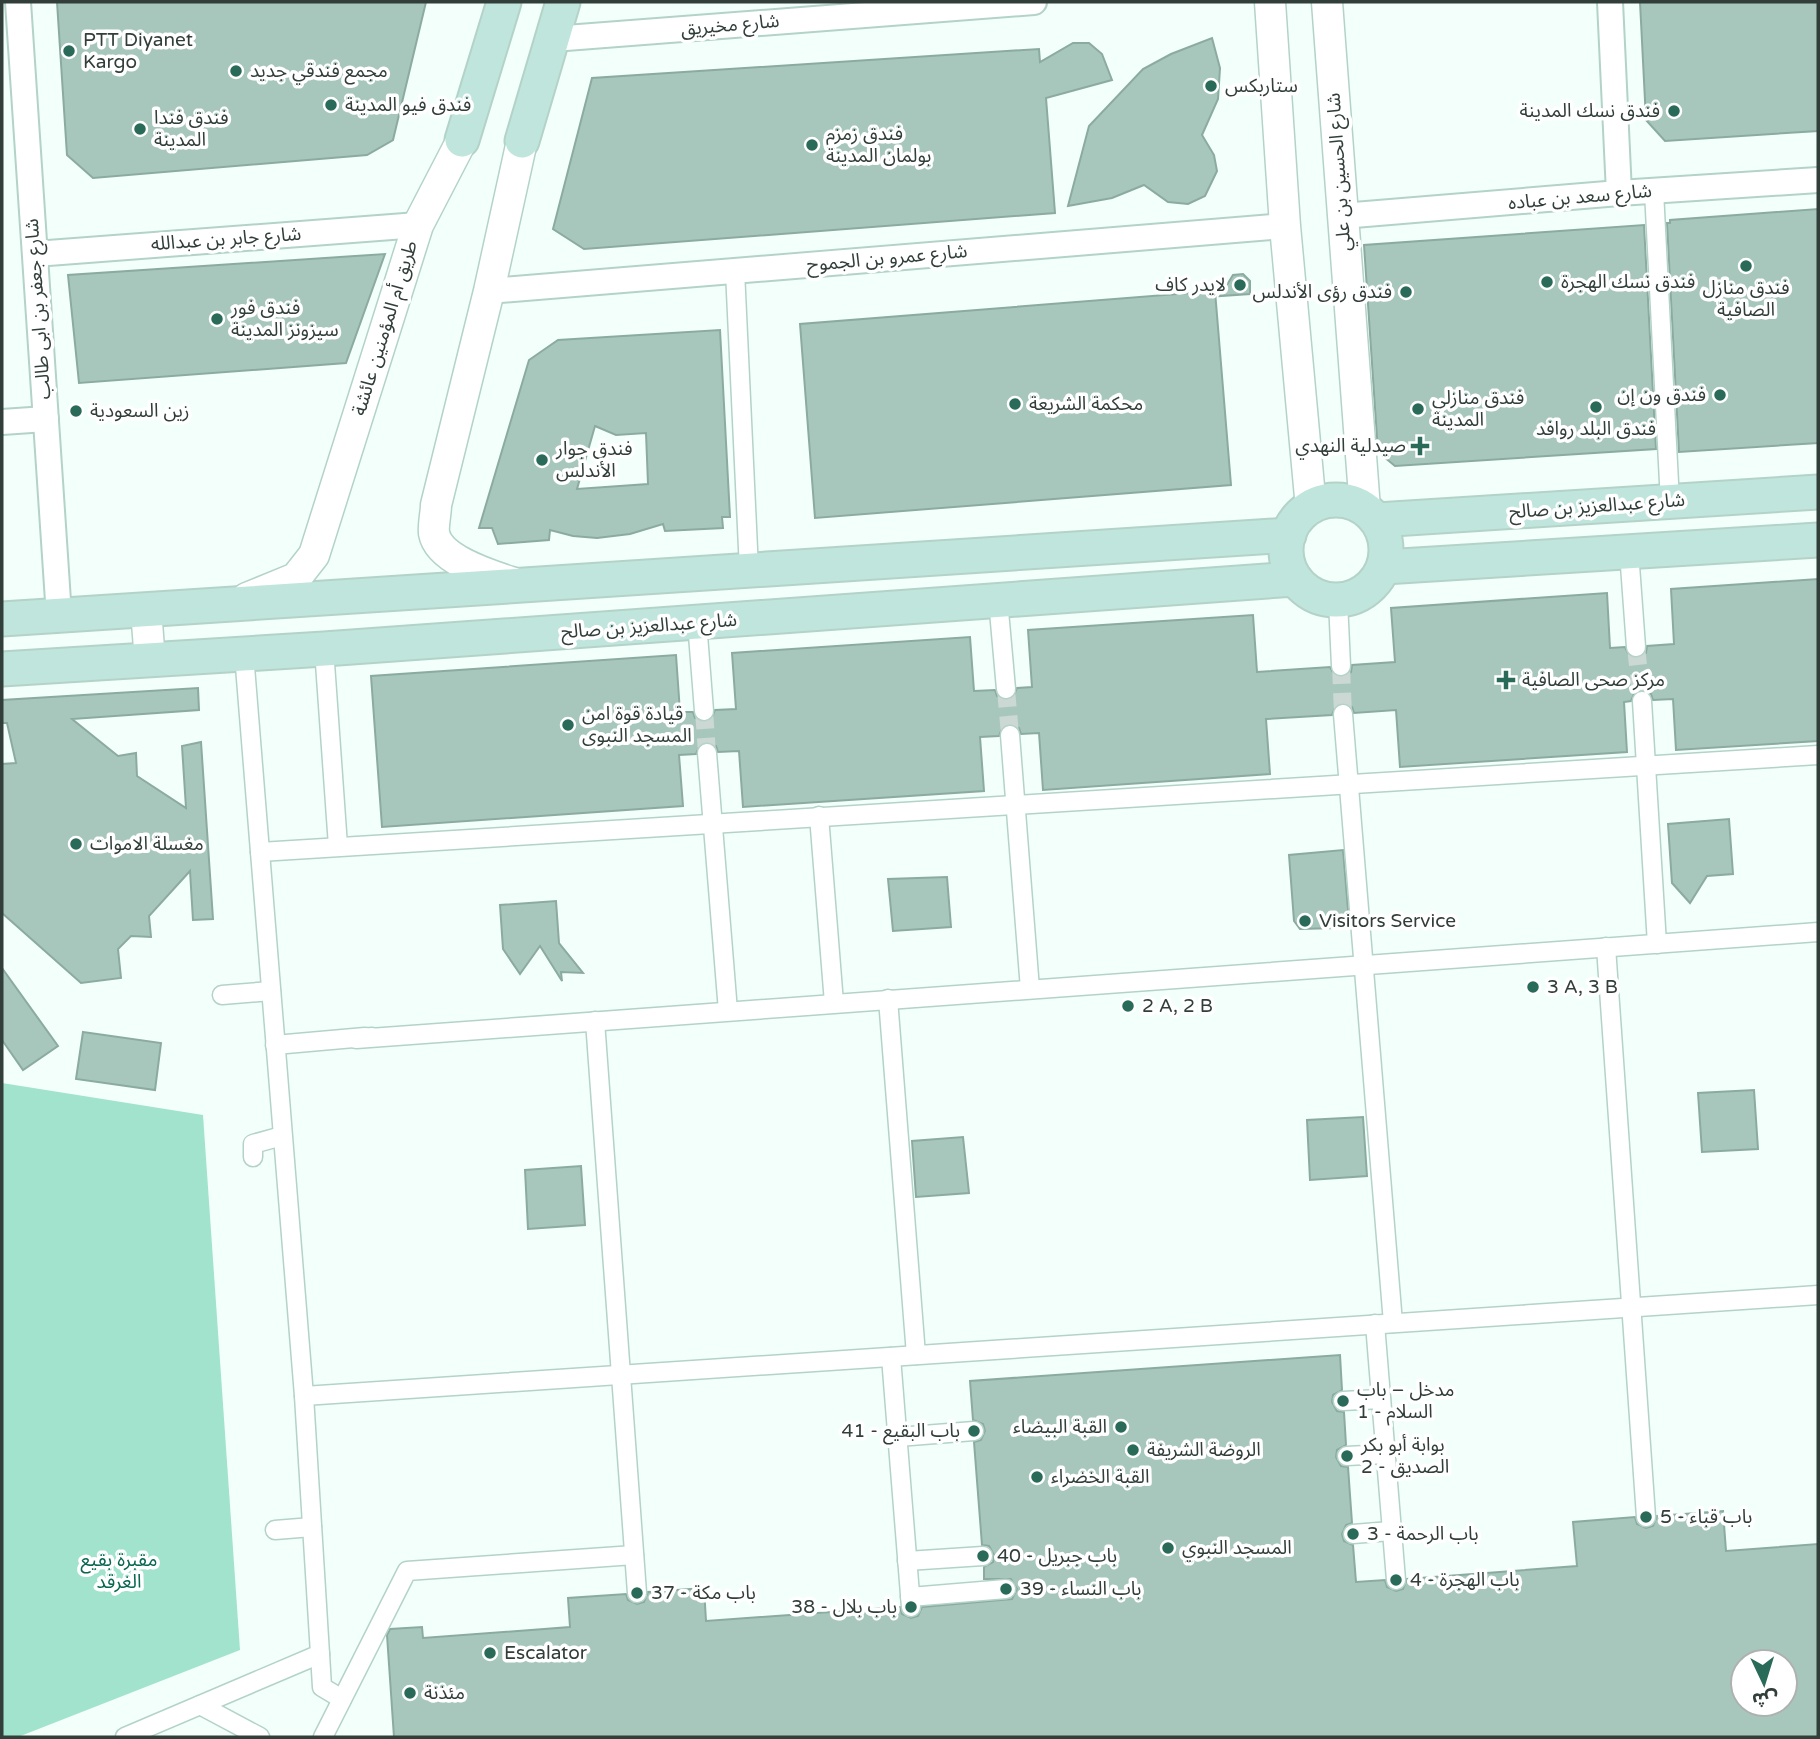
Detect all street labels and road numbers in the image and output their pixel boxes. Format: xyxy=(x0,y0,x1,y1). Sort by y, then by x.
street label: شارع مخيريق xyxy=(680,10,781,42)
street label: شارع الحسين بن علي xyxy=(1322,92,1359,252)
street label: شارع سعد بن عباده xyxy=(1507,180,1653,216)
street label: شارع جعفر بن ابى طالب xyxy=(21,218,57,400)
street label: شارع جابر بن عبدالله xyxy=(150,223,302,257)
street label: طريق أم المؤمنين عائشة xyxy=(348,238,425,419)
street label: شارع عمرو بن الجموح xyxy=(806,240,968,278)
street label: شارع عبدالعزيز بن صالح xyxy=(1508,489,1686,526)
street label: شارع عبدالعزيز بن صالح xyxy=(560,609,738,646)

